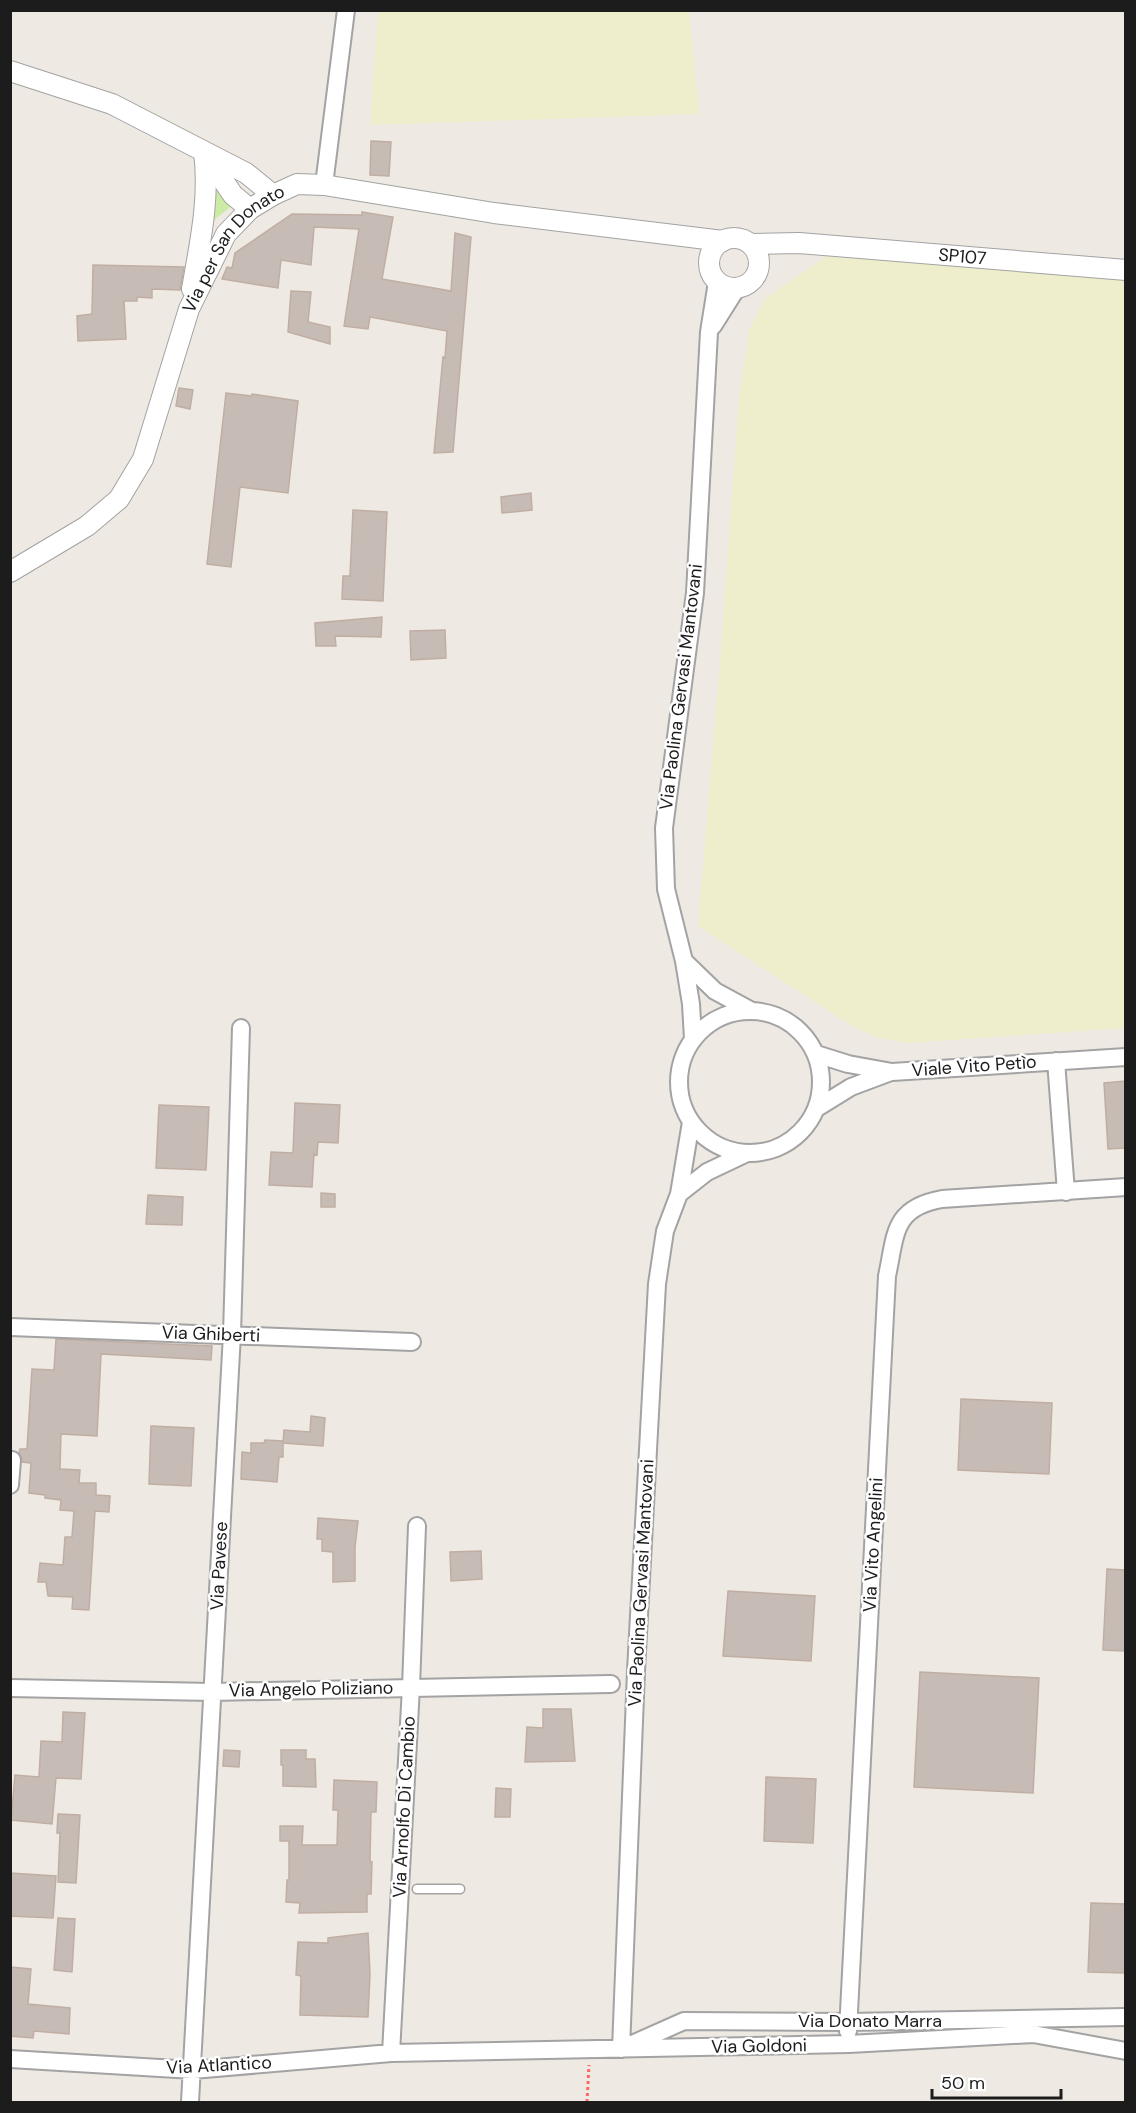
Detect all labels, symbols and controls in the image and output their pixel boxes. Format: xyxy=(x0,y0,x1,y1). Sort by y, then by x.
street label: Via per San Donato xyxy=(177,179,289,317)
street label: SP107 xyxy=(937,243,987,270)
street label: Via Paolina Gervasi Mantovani xyxy=(654,562,708,812)
street label: Viale Vito Petìo xyxy=(911,1050,1037,1082)
street label: Via Ghiberti xyxy=(161,1320,261,1348)
street label: Via Paolina Gervasi Mantovani xyxy=(623,1459,659,1707)
street label: Via Vito Angelini xyxy=(857,1477,889,1613)
street label: Via Pavese xyxy=(205,1521,233,1611)
street label: Via Angelo Poliziano xyxy=(228,1676,394,1702)
street label: Via Arnolfo Di Cambio xyxy=(387,1715,421,1899)
street label: Via Donato Marra xyxy=(798,2009,942,2033)
street label: Via Goldoni xyxy=(711,2033,807,2059)
street label: Via Atlantico xyxy=(166,2050,272,2080)
scale bar xyxy=(932,2062,1061,2100)
text: 50 m xyxy=(941,2071,985,2095)

